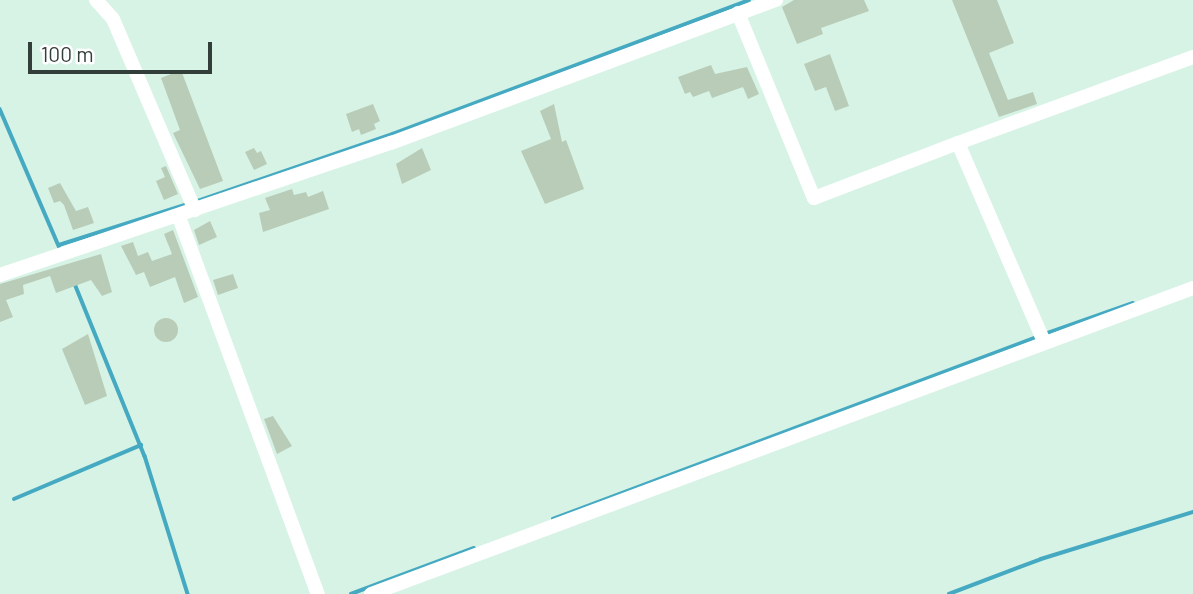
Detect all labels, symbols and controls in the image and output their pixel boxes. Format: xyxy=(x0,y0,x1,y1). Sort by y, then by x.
scale bar xyxy=(32,28,215,72)
text: 100 m xyxy=(41,41,94,66)

